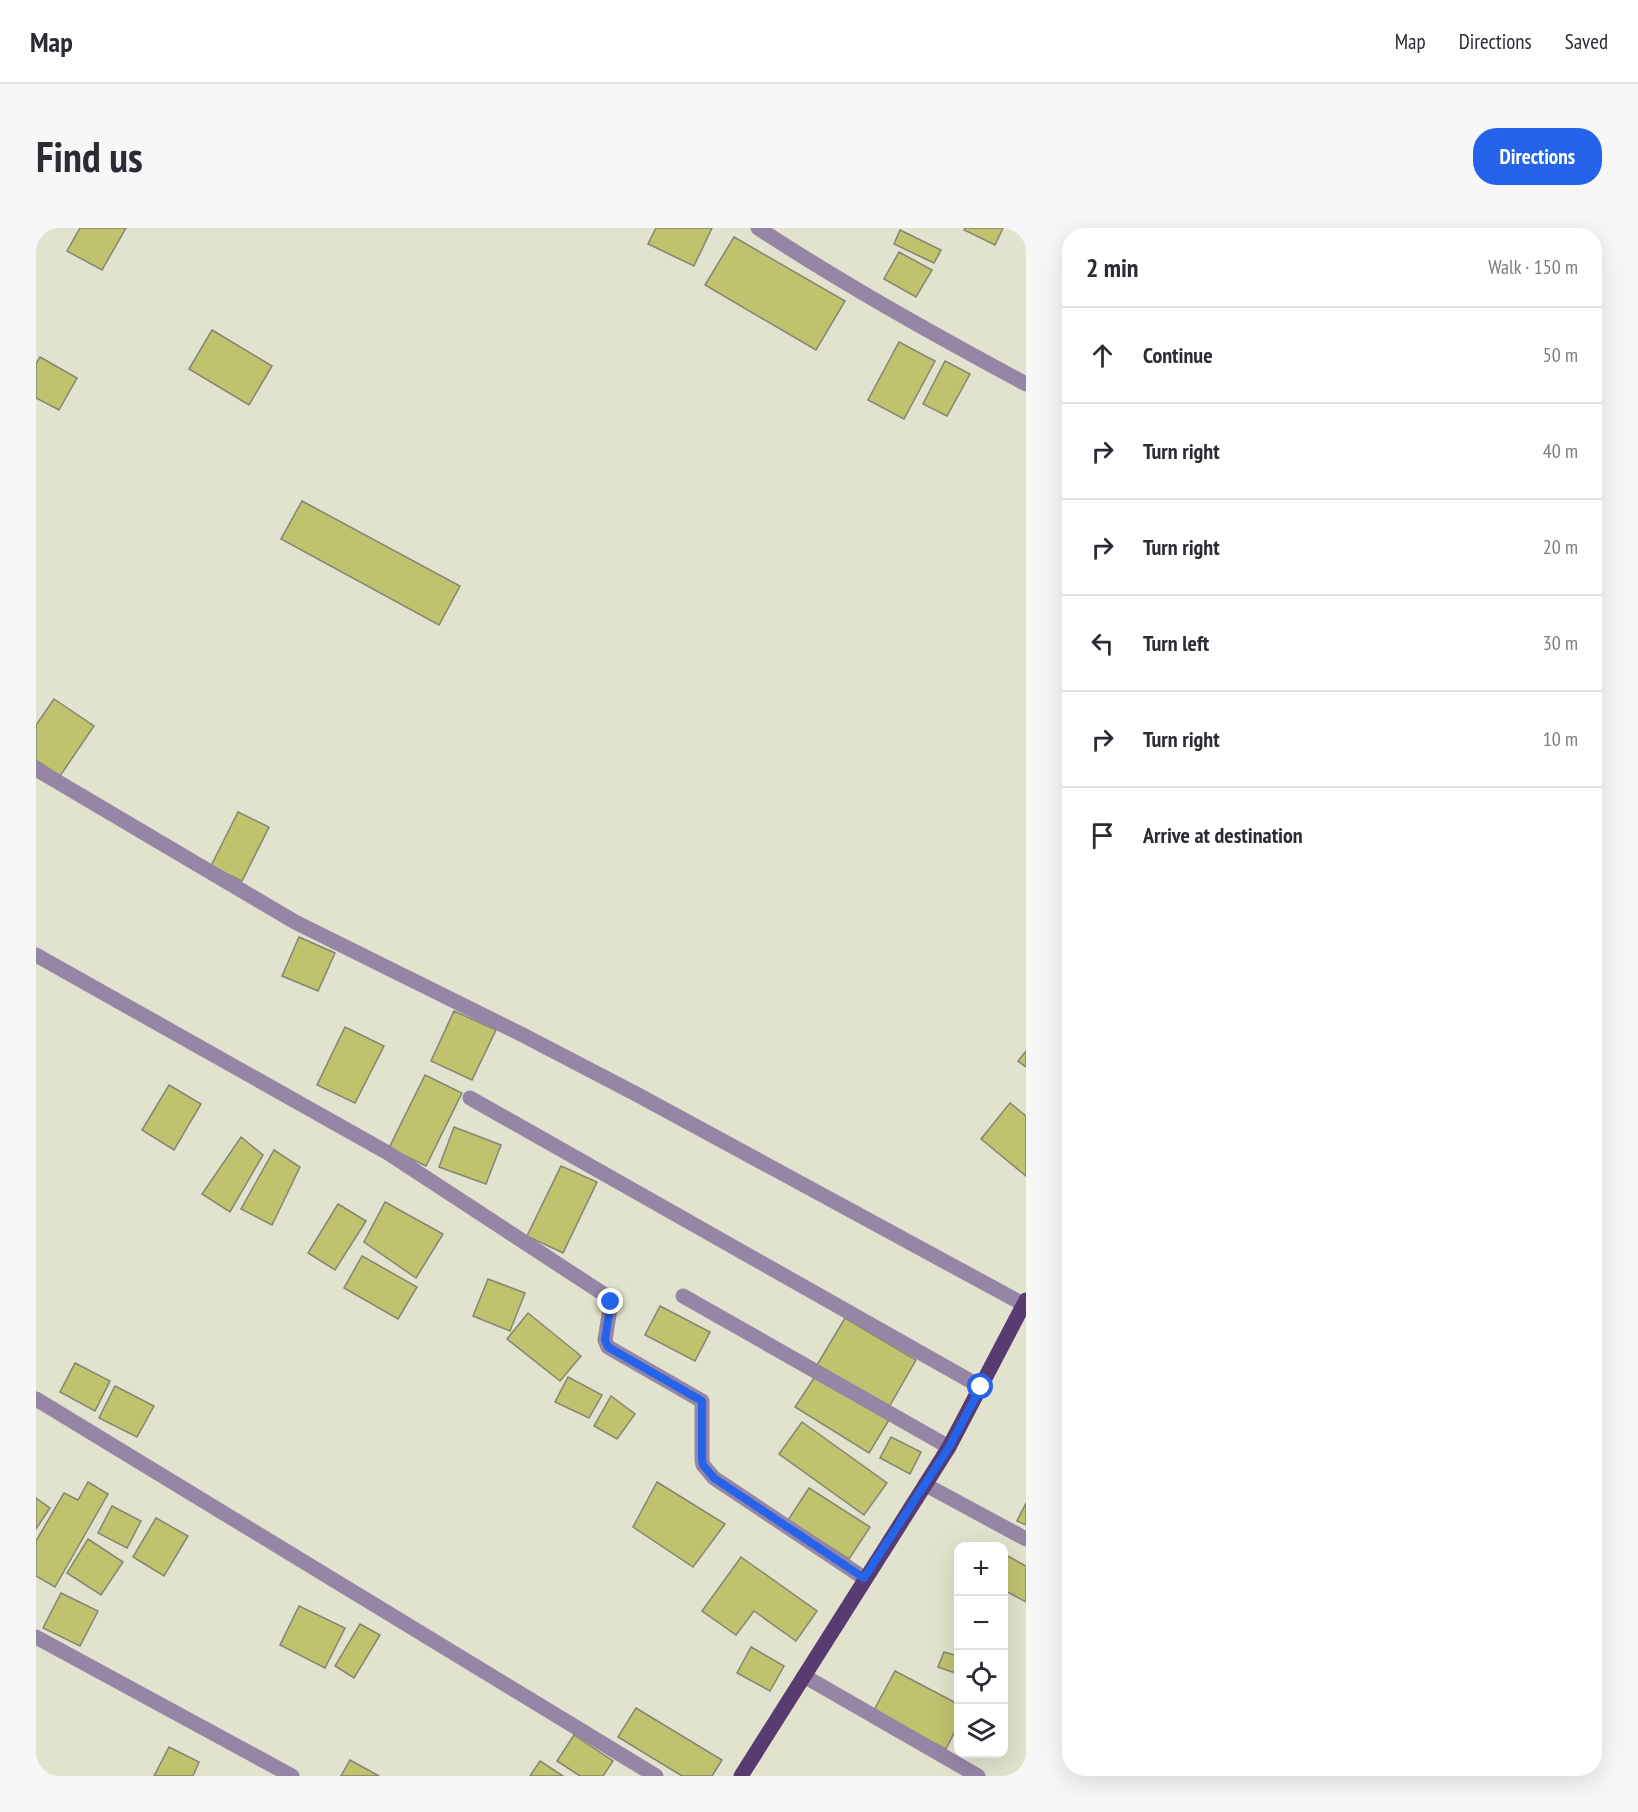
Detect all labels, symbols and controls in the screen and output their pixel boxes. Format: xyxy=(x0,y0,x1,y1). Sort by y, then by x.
text: Map xyxy=(30,23,73,60)
text: Map xyxy=(1395,28,1426,55)
text: Directions xyxy=(1459,28,1532,55)
text: Saved xyxy=(1565,28,1608,55)
button: Directions xyxy=(1473,128,1602,185)
text: Find us xyxy=(36,129,143,184)
text: 2 min xyxy=(1086,251,1139,284)
text: Walk · 150 m xyxy=(1488,254,1578,280)
icon: ahead xyxy=(1086,339,1119,372)
text: Continue xyxy=(1143,341,1213,369)
text: 50 m xyxy=(1543,342,1578,368)
icon: right xyxy=(1086,435,1119,468)
text: Turn right xyxy=(1143,437,1220,465)
text: 40 m xyxy=(1543,438,1578,464)
icon: right xyxy=(1086,531,1119,564)
text: Turn right xyxy=(1143,533,1220,561)
text: 20 m xyxy=(1543,534,1578,560)
icon: left xyxy=(1086,627,1119,660)
text: Turn left xyxy=(1143,629,1209,657)
text: 30 m xyxy=(1543,630,1578,656)
icon: right xyxy=(1086,723,1119,756)
text: Turn right xyxy=(1143,725,1220,753)
text: 10 m xyxy=(1543,726,1578,752)
icon: arrive xyxy=(1086,819,1119,852)
text: Arrive at destination xyxy=(1143,821,1303,849)
route end xyxy=(597,1288,623,1314)
route start xyxy=(967,1373,993,1399)
map controls xyxy=(954,1542,1008,1758)
button: + xyxy=(954,1542,1008,1596)
button: − xyxy=(954,1596,1008,1650)
button: locate xyxy=(954,1650,1008,1704)
button: layers xyxy=(954,1704,1008,1758)

